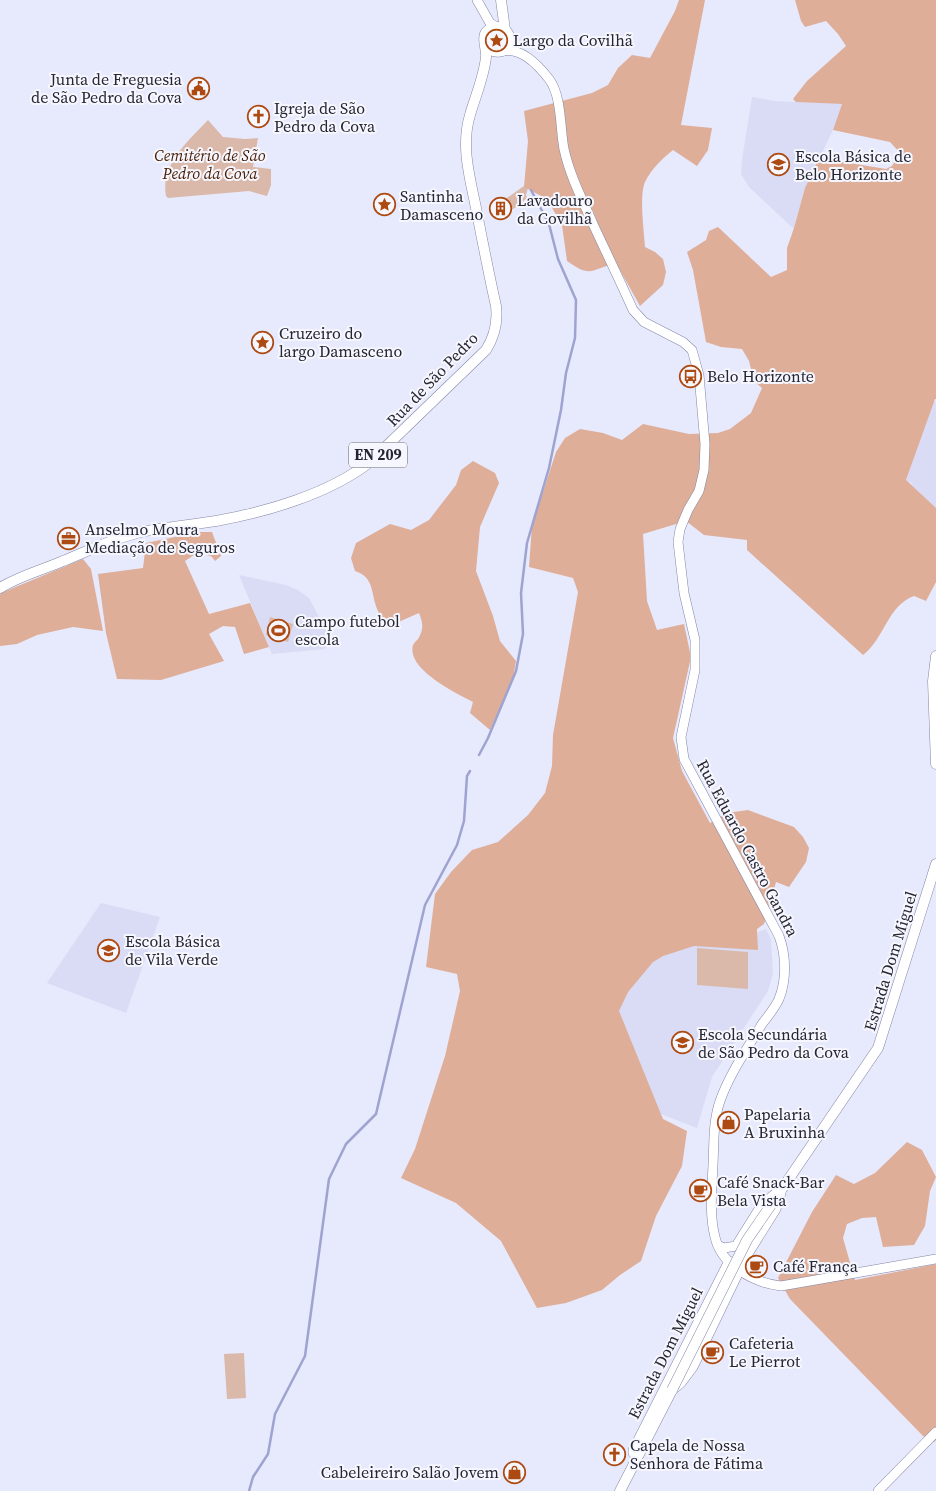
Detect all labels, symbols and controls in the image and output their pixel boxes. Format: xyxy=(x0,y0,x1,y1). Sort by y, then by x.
place icon: Largo da Covilhã xyxy=(485,28,509,52)
place label: Largo da Covilhã xyxy=(513,29,634,51)
place label: Junta de Freguesia de São Pedro da Cova xyxy=(31,68,183,108)
public building icon: Junta de Freguesia de São Pedro da Cova xyxy=(186,76,210,100)
place label: Igreja de São Pedro da Cova xyxy=(274,97,376,137)
church icon: Igreja de São Pedro da Cova xyxy=(246,105,270,129)
park label: Cemitério de São Pedro da Cova xyxy=(154,144,266,184)
place label: Escola Básica de Belo Horizonte xyxy=(795,145,911,185)
school or university icon: Escola Básica de Belo Horizonte xyxy=(767,153,791,177)
place label: Santinha Damasceno xyxy=(400,185,484,225)
place label: Lavadouro da Covilhã xyxy=(517,189,593,229)
place icon: Santinha Damasceno xyxy=(372,193,396,217)
building icon: Lavadouro da Covilhã xyxy=(489,197,513,221)
place label: Cruzeiro do largo Damasceno xyxy=(279,322,403,362)
street label: Rua de São Pedro xyxy=(381,327,483,431)
place icon: Cruzeiro do largo Damasceno xyxy=(251,330,275,354)
bus stop icon: Belo Horizonte xyxy=(679,364,703,388)
place label: Belo Horizonte xyxy=(707,365,814,387)
road number: EN 209 xyxy=(349,442,407,468)
place label: Anselmo Moura Mediação de Seguros xyxy=(85,518,235,558)
office icon: Anselmo Moura Mediação de Seguros xyxy=(57,526,81,550)
place label: Campo futebol escola xyxy=(295,610,400,650)
sports icon: Campo futebol escola xyxy=(267,618,291,642)
street label: Rua Eduardo Castro Gandra xyxy=(692,756,804,941)
street label: Estrada Dom Miguel xyxy=(858,888,922,1034)
place label: Escola Básica de Vila Verde xyxy=(125,930,221,970)
school or university icon: Escola Básica de Vila Verde xyxy=(97,938,121,962)
place label: Escola Secundária de São Pedro da Cova xyxy=(698,1023,850,1063)
school or university icon: Escola Secundária de São Pedro da Cova xyxy=(670,1031,694,1055)
place label: Papelaria A Bruxinha xyxy=(744,1103,826,1143)
shop icon: Papelaria A Bruxinha xyxy=(716,1111,740,1135)
place label: Café Snack-Bar Bela Vista xyxy=(717,1171,825,1211)
cafe icon: Café Snack-Bar Bela Vista xyxy=(689,1179,713,1203)
cafe icon: Café França xyxy=(745,1254,769,1278)
place label: Café França xyxy=(773,1255,859,1277)
street label: Estrada Dom Miguel xyxy=(622,1283,708,1423)
place label: Cafeteria Le Pierrot xyxy=(729,1332,801,1372)
cafe icon: Cafeteria Le Pierrot xyxy=(701,1340,725,1364)
place label: Capela de Nossa Senhora de Fátima xyxy=(630,1434,764,1474)
church icon: Capela de Nossa Senhora de Fátima xyxy=(602,1442,626,1466)
shop icon: Cabeleireiro Salão Jovem xyxy=(503,1460,527,1484)
place label: Cabeleireiro Salão Jovem xyxy=(321,1461,499,1483)

